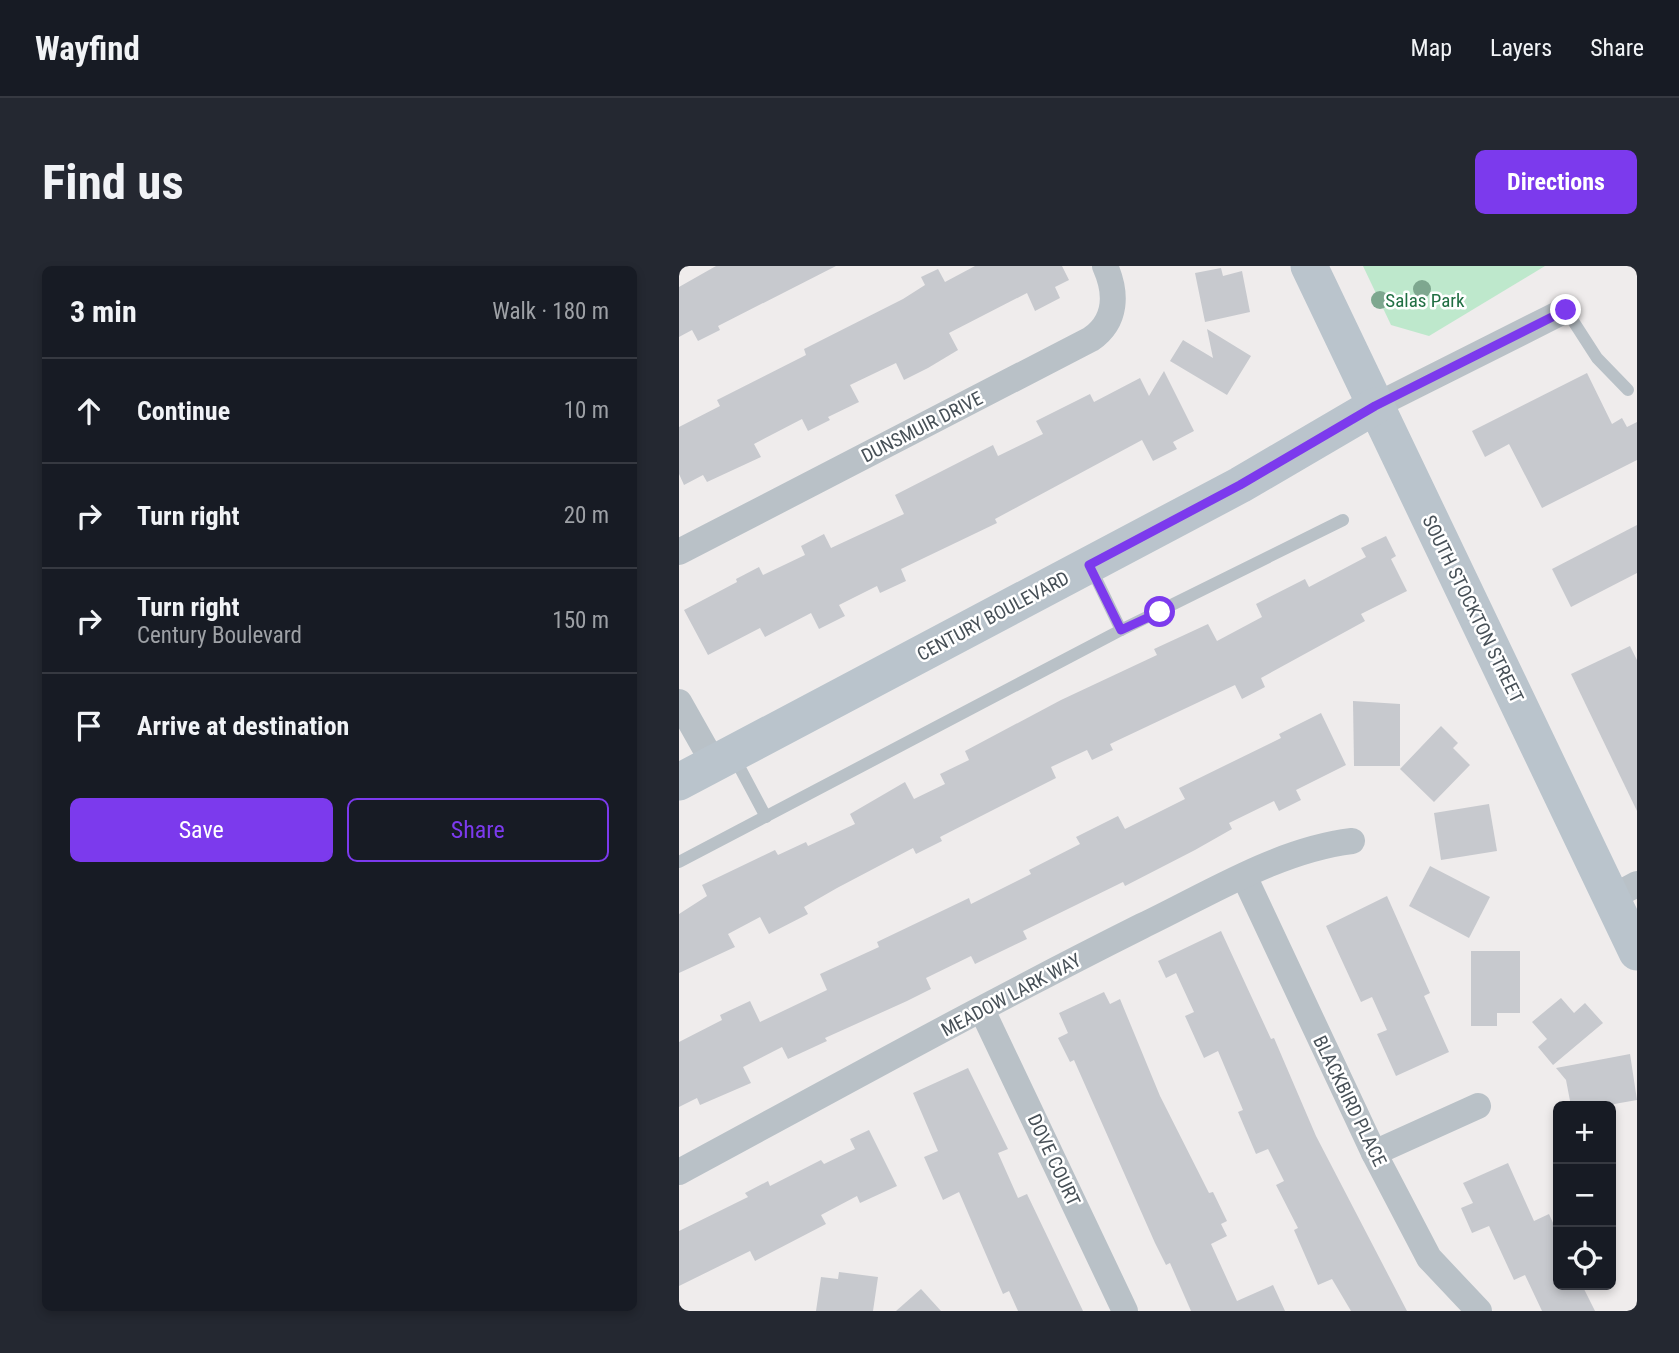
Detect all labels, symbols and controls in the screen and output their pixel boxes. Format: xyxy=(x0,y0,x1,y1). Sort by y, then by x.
text: Wayfind xyxy=(35,29,140,68)
text: Map xyxy=(1411,34,1452,62)
text: Layers xyxy=(1490,34,1552,62)
text: Share xyxy=(1590,34,1644,62)
button: Directions xyxy=(1475,150,1637,214)
text: Find us xyxy=(42,154,184,211)
park label: Salas Park xyxy=(1385,289,1465,312)
text: 3 min xyxy=(70,294,137,329)
route end xyxy=(1550,294,1581,325)
text: Walk · 180 m xyxy=(492,298,609,325)
street label: DUNSMUIR DRIVE xyxy=(857,387,987,467)
icon: ahead xyxy=(70,392,108,430)
text: Continue xyxy=(137,396,230,426)
text: 10 m xyxy=(564,397,609,424)
icon: right xyxy=(70,497,108,535)
text: Turn right xyxy=(137,501,239,531)
text: 20 m xyxy=(564,502,609,529)
street label: SOUTH STOCKTON STREET xyxy=(1418,511,1529,707)
street label: CENTURY BOULEVARD xyxy=(913,566,1073,666)
text: Turn right xyxy=(137,592,239,622)
route start xyxy=(1144,596,1175,627)
icon: right xyxy=(70,602,108,640)
text: 150 m xyxy=(552,607,609,634)
text: Century Boulevard xyxy=(137,622,302,649)
icon: arrive xyxy=(70,707,108,745)
text: Arrive at destination xyxy=(137,711,349,741)
button: Save xyxy=(70,798,333,862)
button: Share xyxy=(347,798,609,862)
street label: MEADOW LARK WAY xyxy=(937,948,1085,1042)
street label: BLACKBIRD PLACE xyxy=(1308,1032,1392,1170)
map controls xyxy=(1553,1101,1616,1290)
button: + xyxy=(1553,1101,1616,1164)
street label: DOVE COURT xyxy=(1023,1110,1085,1210)
button: − xyxy=(1553,1164,1616,1227)
button: locate xyxy=(1553,1227,1616,1290)

